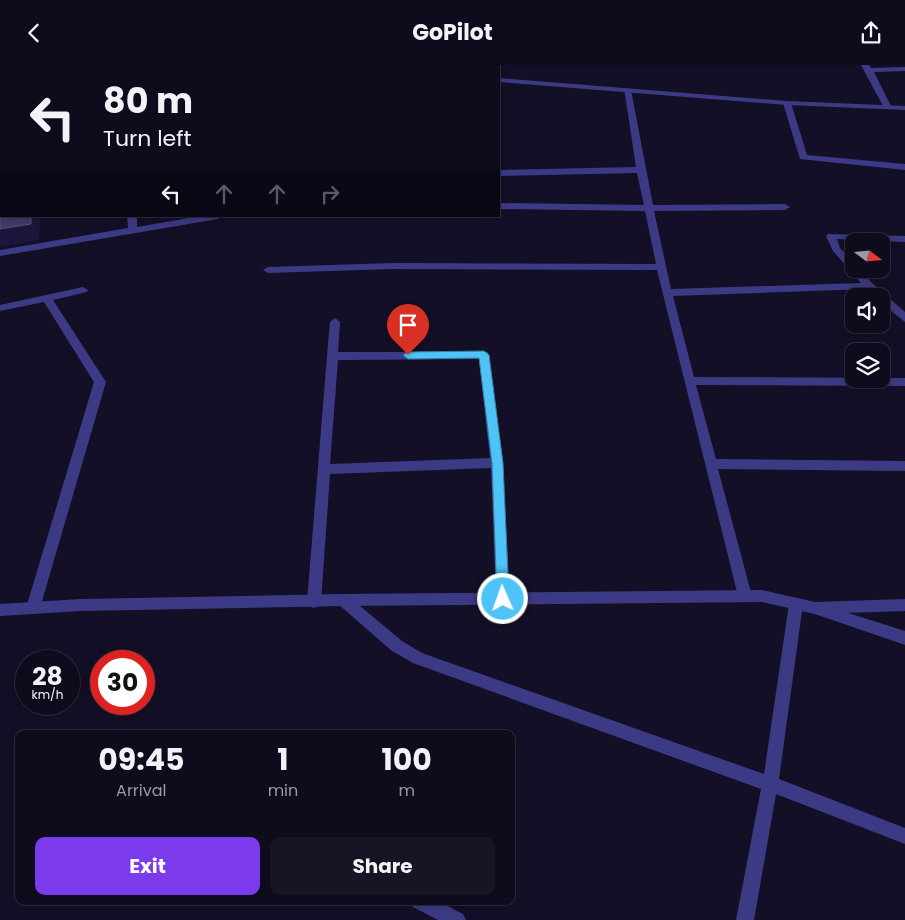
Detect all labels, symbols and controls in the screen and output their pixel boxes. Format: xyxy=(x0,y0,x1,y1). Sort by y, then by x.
text: GoPilot xyxy=(412,17,493,48)
icon: back xyxy=(20,19,48,47)
icon: share xyxy=(857,19,885,47)
text: 80 m xyxy=(103,76,193,125)
icon: left xyxy=(20,85,85,150)
text: Turn left xyxy=(103,123,191,154)
icon: left xyxy=(157,180,185,208)
icon: ahead xyxy=(210,180,238,208)
icon: ahead xyxy=(263,180,291,208)
icon: right xyxy=(316,180,344,208)
north arrow xyxy=(845,233,890,277)
map controls xyxy=(845,233,890,388)
button: sound xyxy=(845,288,890,333)
pin xyxy=(387,304,429,355)
icon: arrive xyxy=(394,311,422,339)
button: layers xyxy=(845,343,890,388)
position arrow xyxy=(476,572,528,624)
speed limit sign: 30 xyxy=(90,650,155,715)
text: 28 xyxy=(32,659,63,694)
text: km/h xyxy=(32,686,63,703)
text: 09:45 xyxy=(98,738,184,781)
text: 1 xyxy=(277,738,289,781)
text: 100 xyxy=(381,738,432,781)
text: Arrival xyxy=(116,779,167,802)
text: min xyxy=(268,779,298,802)
text: m xyxy=(398,779,415,802)
button: Exit xyxy=(35,837,260,895)
button: Share xyxy=(270,837,495,895)

